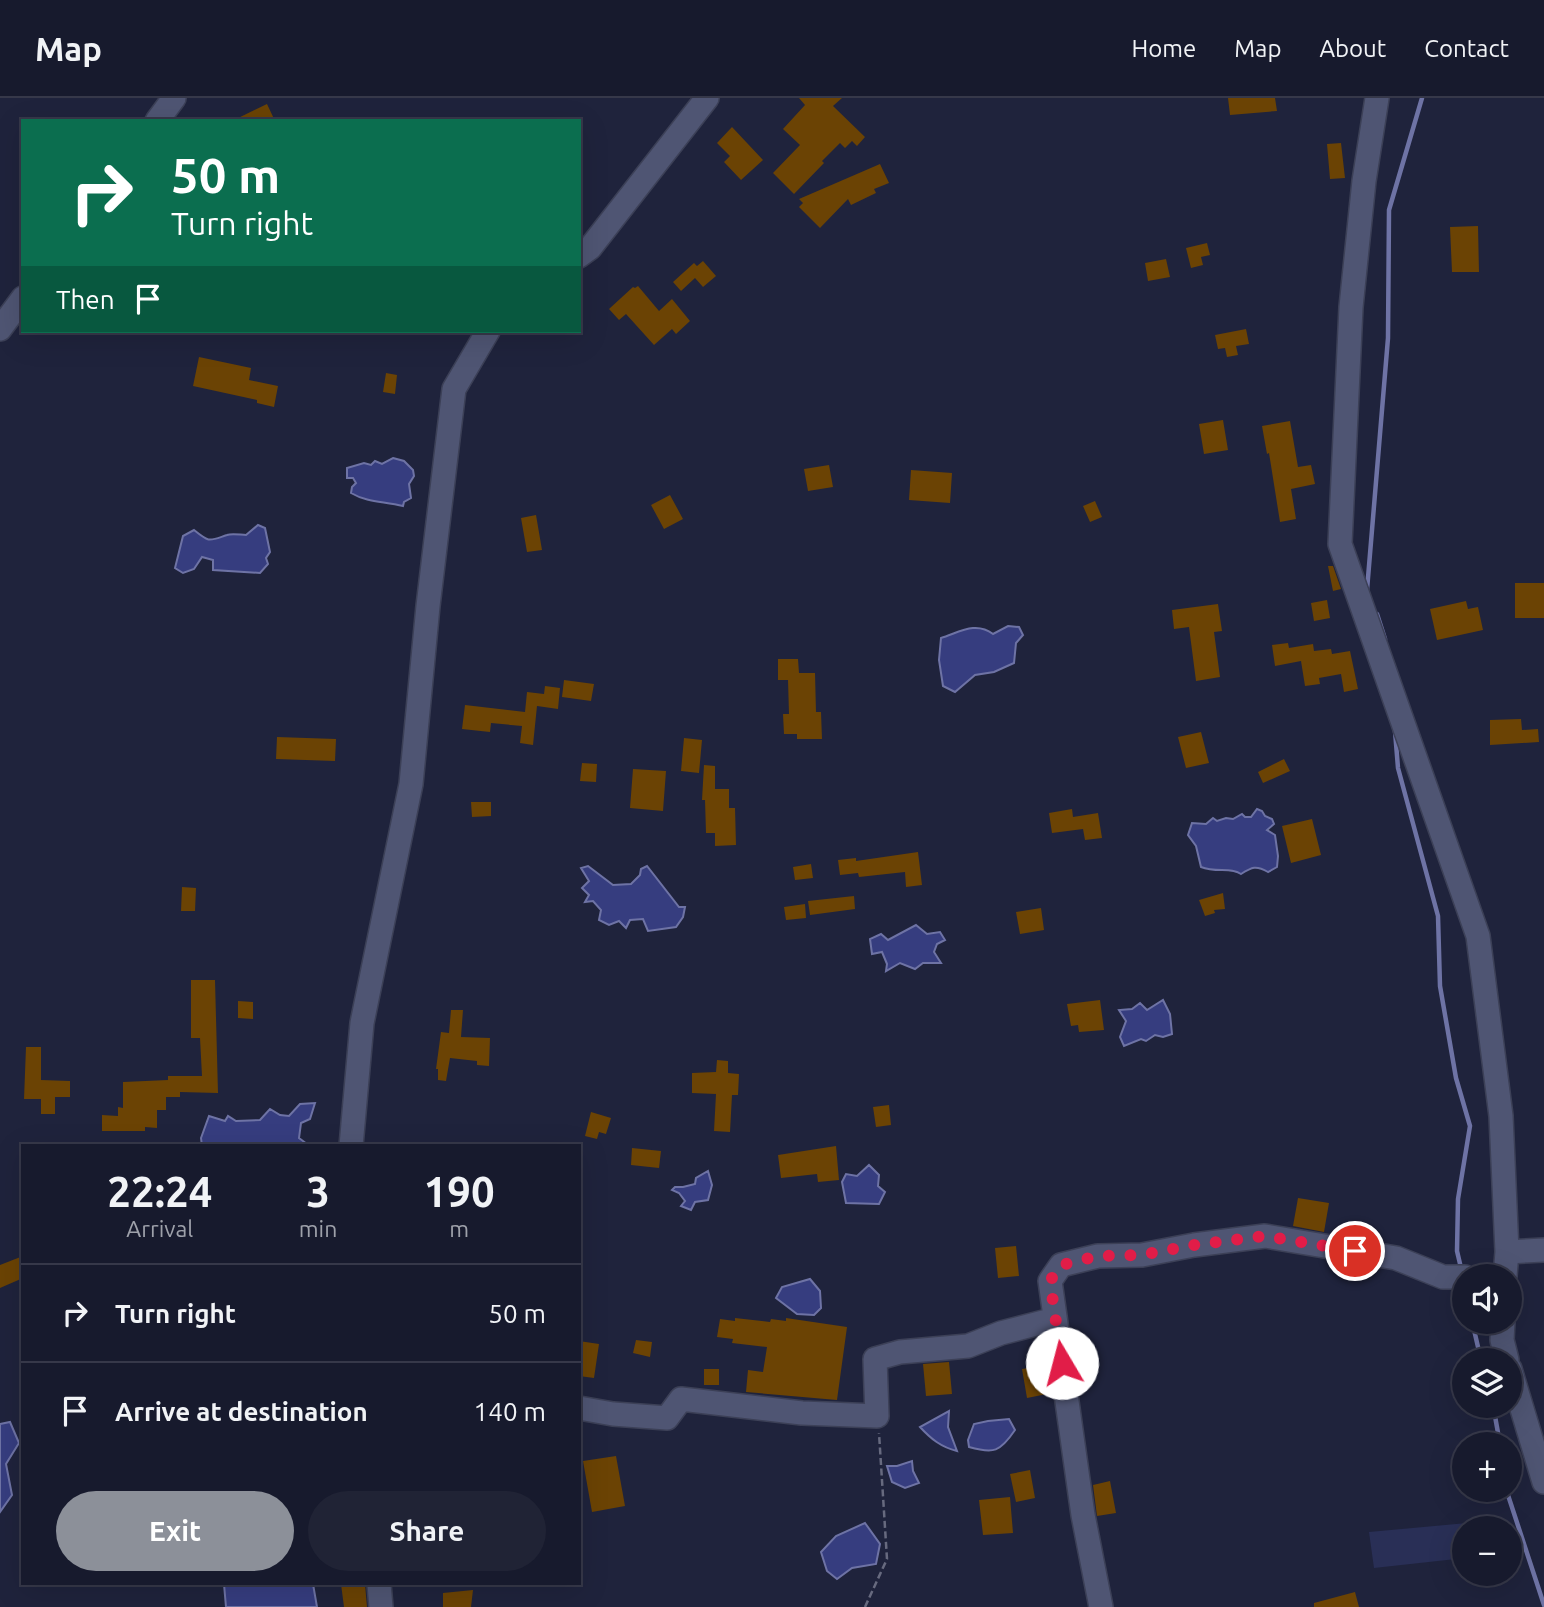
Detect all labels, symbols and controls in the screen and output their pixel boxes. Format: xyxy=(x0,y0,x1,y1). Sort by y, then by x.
text: Map xyxy=(35,30,102,67)
text: Home xyxy=(1131,35,1196,62)
text: Map xyxy=(1234,35,1281,62)
text: About xyxy=(1319,35,1386,62)
text: Contact xyxy=(1424,35,1509,62)
icon: right xyxy=(56,147,147,238)
text: 50 m xyxy=(171,147,280,202)
text: Turn right xyxy=(171,205,313,241)
icon: arrive xyxy=(129,280,167,318)
text: Then xyxy=(56,285,115,314)
text: 22:24 xyxy=(107,1168,212,1215)
text: 3 xyxy=(306,1168,330,1215)
text: 190 xyxy=(424,1168,495,1215)
text: Arrival xyxy=(126,1216,193,1241)
text: min xyxy=(299,1216,337,1241)
text: m xyxy=(449,1216,469,1241)
pin xyxy=(1325,1221,1385,1281)
icon: arrive xyxy=(1336,1232,1374,1270)
map controls xyxy=(1452,1264,1522,1586)
button: sound xyxy=(1452,1264,1522,1334)
icon: right xyxy=(56,1294,94,1332)
text: Turn right xyxy=(115,1299,236,1328)
text: 50 m xyxy=(488,1299,546,1328)
position arrow xyxy=(1025,1326,1099,1400)
button: layers xyxy=(1452,1348,1522,1418)
icon: arrive xyxy=(56,1392,94,1430)
text: Arrive at destination xyxy=(115,1397,368,1426)
text: 140 m xyxy=(474,1397,546,1426)
button: + xyxy=(1452,1432,1522,1502)
button: Exit xyxy=(56,1491,294,1571)
button: Share xyxy=(308,1491,546,1571)
button: − xyxy=(1452,1516,1522,1586)

